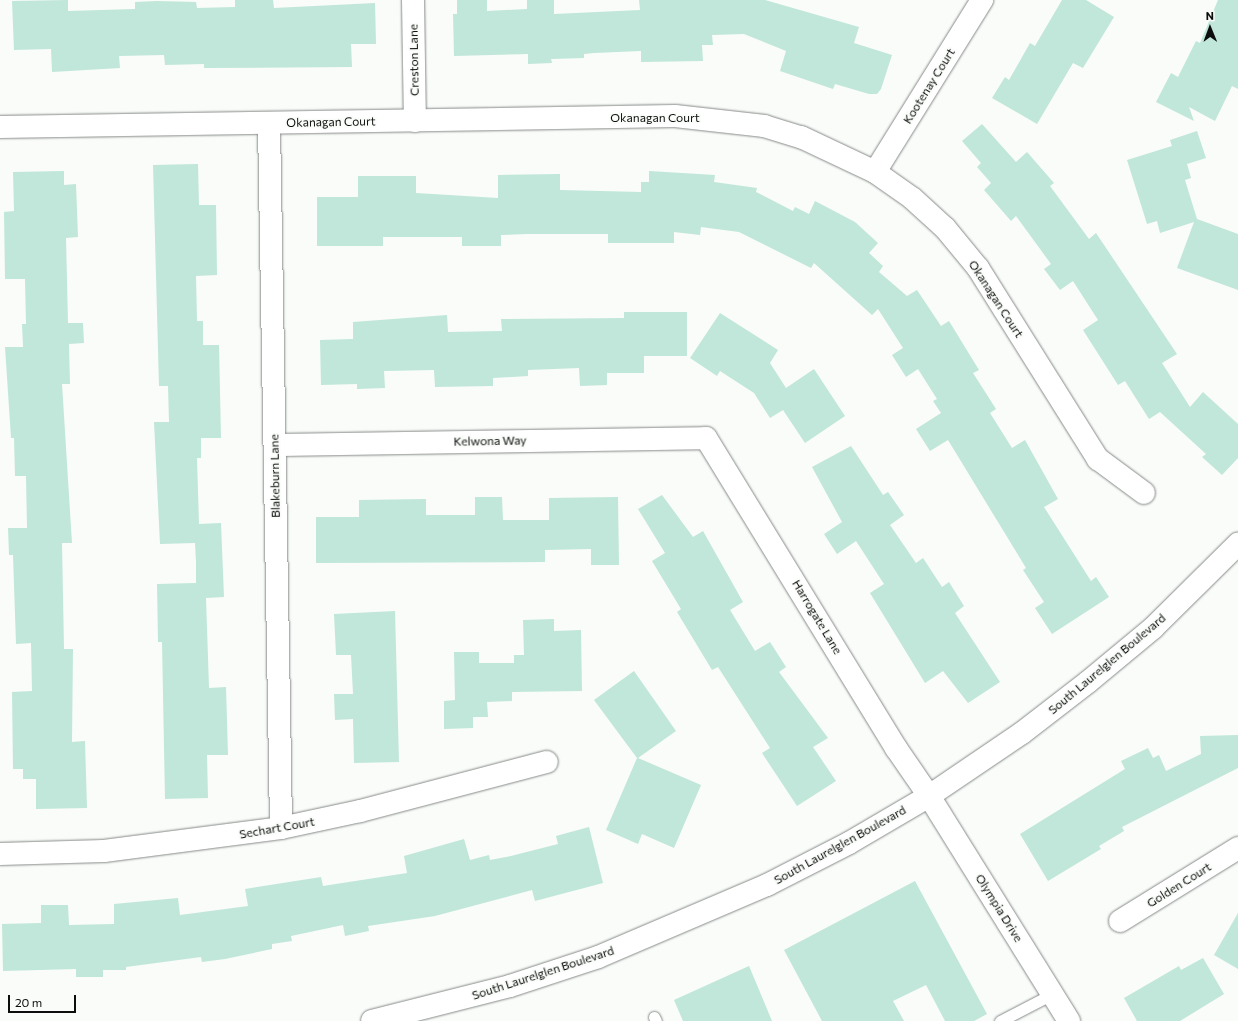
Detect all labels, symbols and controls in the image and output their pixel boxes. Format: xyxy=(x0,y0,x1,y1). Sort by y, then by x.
north arrow xyxy=(1190,8,1230,48)
text: N xyxy=(1206,9,1214,22)
street label: Creston Lane xyxy=(406,24,422,96)
street label: Kootenay Court xyxy=(900,46,958,126)
street label: Okanagan Court xyxy=(610,111,700,125)
street label: Okanagan Court xyxy=(286,114,376,130)
street label: Okanagan Court xyxy=(966,258,1026,340)
street label: Kelwona Way xyxy=(453,433,527,449)
street label: Blakeburn Lane xyxy=(267,434,283,518)
street label: Harrogate Lane xyxy=(789,577,845,657)
street label: South Laurelglen Boulevard xyxy=(1045,611,1169,717)
street label: South Laurelglen Boulevard xyxy=(772,803,908,887)
street label: Sechart Court xyxy=(238,814,316,842)
street label: Golden Court xyxy=(1144,859,1214,911)
street label: Olympia Drive xyxy=(972,871,1026,945)
street label: South Laurelglen Boulevard xyxy=(470,943,616,1003)
scale bar xyxy=(10,987,78,1013)
text: 20 m xyxy=(15,995,42,1009)

